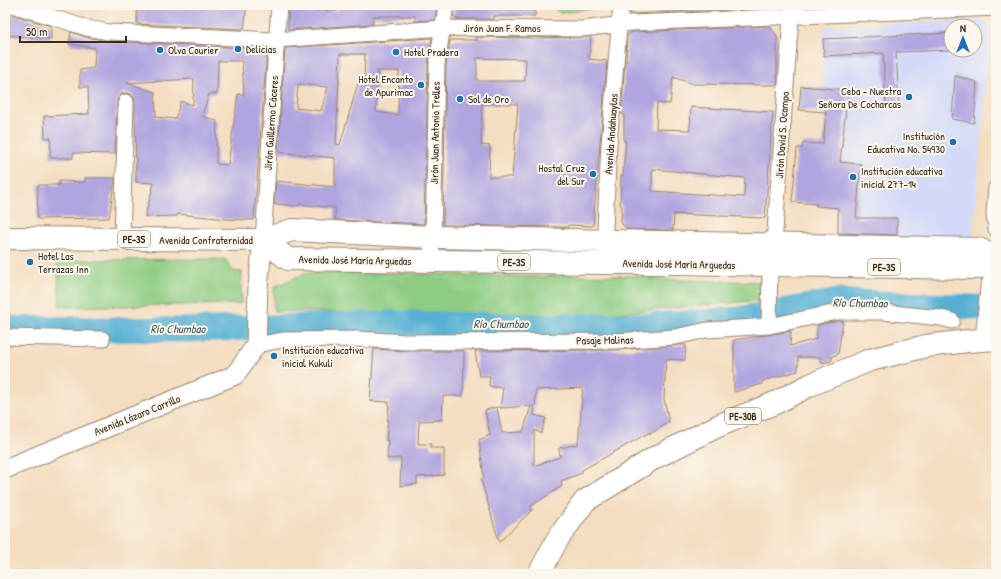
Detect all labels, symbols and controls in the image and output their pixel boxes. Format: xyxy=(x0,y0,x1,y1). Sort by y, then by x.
scale bar xyxy=(20,18,126,44)
north arrow xyxy=(943,18,983,58)
street label: Jirón Juan F. Ramos xyxy=(463,21,541,35)
text: N xyxy=(960,21,966,35)
text: 50 m xyxy=(26,23,47,40)
place label: Delicias xyxy=(246,42,276,56)
place label: Olva Courier xyxy=(168,43,219,57)
marker: Delicias xyxy=(233,44,243,54)
marker: Olva Courier xyxy=(155,45,165,55)
place label: Hotel Pradera xyxy=(404,45,459,59)
marker: Hotel Pradera xyxy=(391,47,401,57)
place label: Hotel Encanto de Apurimac xyxy=(358,72,414,99)
street label: Jirón Guillermo Cáceres xyxy=(261,75,281,171)
marker: Hotel Encanto de Apurimac xyxy=(416,80,426,90)
street label: Jirón Juan Antonio Trelles xyxy=(427,81,443,185)
place label: Ceba - Nuestra Señora De Cocharcas xyxy=(818,84,902,111)
street label: Jirón David S. Ocampo xyxy=(772,90,792,179)
place label: Sol de Oro xyxy=(468,92,509,106)
marker: Ceba - Nuestra Señora De Cocharcas xyxy=(904,92,914,102)
street label: Avenida Andahuaylas xyxy=(601,93,621,175)
marker: Sol de Oro xyxy=(455,94,465,104)
place label: Institución Educativa No. 54930 xyxy=(868,129,945,156)
marker: Institución Educativa No. 54930 xyxy=(948,137,958,147)
place label: Hostal Cruz del Sur xyxy=(538,161,586,188)
place label: Institución educativa inicial 277-14 xyxy=(861,164,943,191)
marker: Hostal Cruz del Sur xyxy=(588,169,598,179)
marker: Institución educativa inicial 277-14 xyxy=(848,172,858,182)
road number: PE-3S xyxy=(118,231,150,247)
street label: Avenida Confraternidad xyxy=(159,233,253,247)
place label: Hotel Las Terrazas Inn xyxy=(38,249,89,276)
street label: Avenida José María Arguedas xyxy=(298,252,412,268)
road number: PE-3S xyxy=(498,254,530,270)
street label: Avenida José María Arguedas xyxy=(622,256,736,272)
marker: Hotel Las Terrazas Inn xyxy=(25,257,35,267)
road number: PE-3S xyxy=(868,259,900,275)
water label: Río Chumbao xyxy=(832,294,889,311)
water label: Río Chumbao xyxy=(474,315,530,332)
water label: Río Chumbao xyxy=(151,320,207,337)
street label: Pasaje Malinas xyxy=(576,332,634,348)
place label: Institución educativa inicial Kukuli xyxy=(282,343,364,370)
marker: Institución educativa inicial Kukuli xyxy=(269,351,279,361)
street label: Avenida Lázaro Carrillo xyxy=(92,391,183,439)
road number: PE-30B xyxy=(725,408,761,424)

